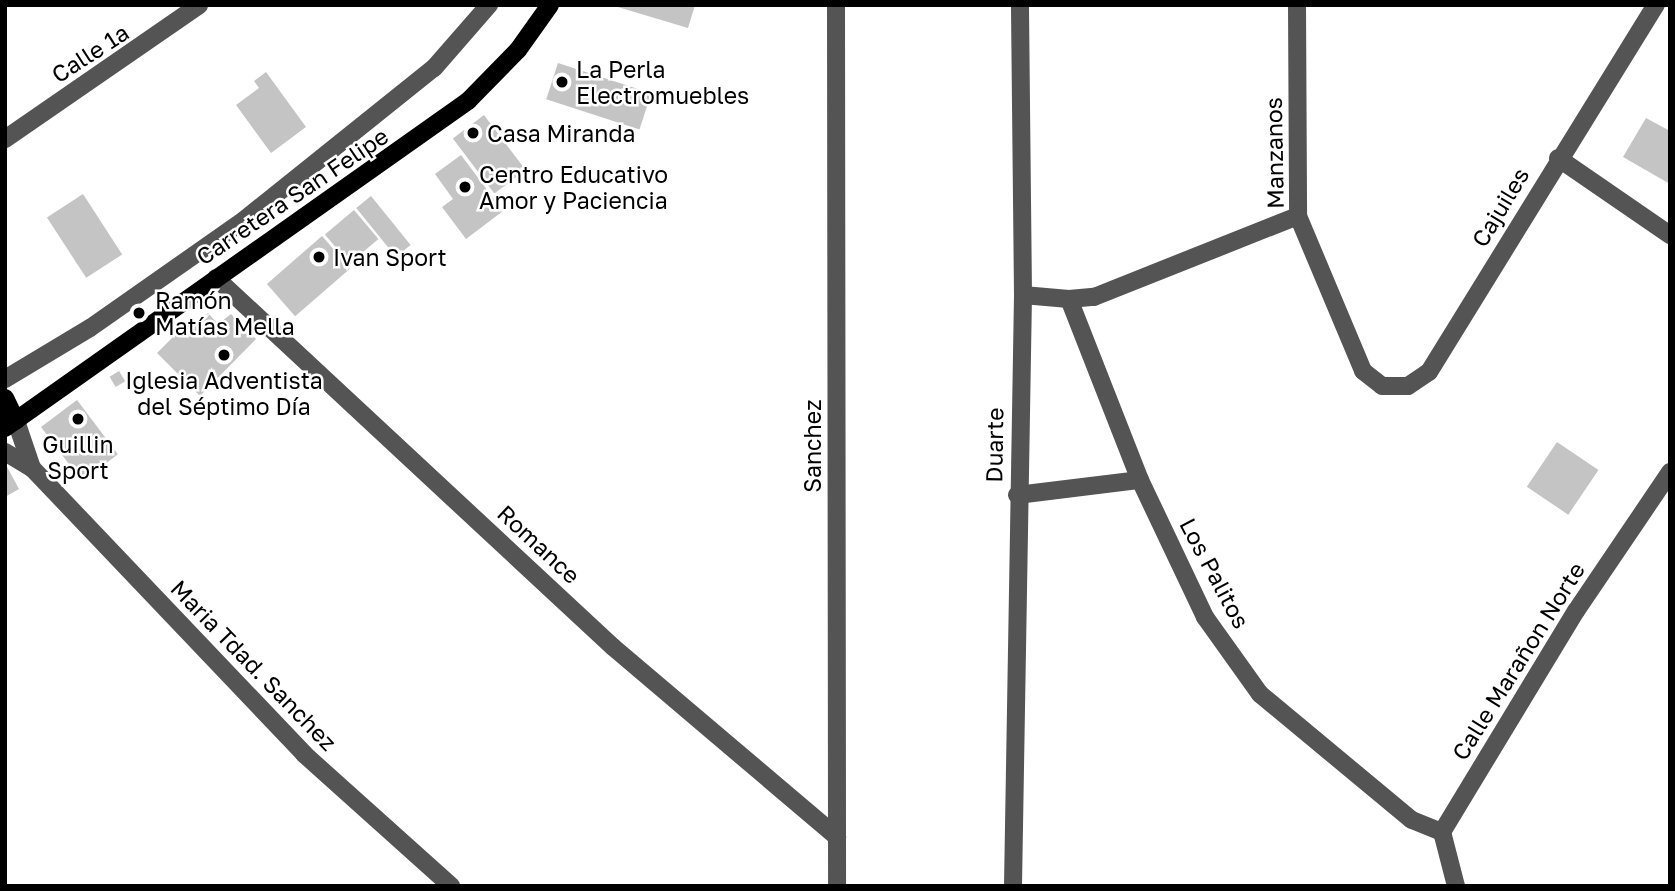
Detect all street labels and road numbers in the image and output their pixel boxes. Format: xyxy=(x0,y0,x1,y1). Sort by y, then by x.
street label: Calle 1a xyxy=(46,18,134,88)
street label: Manzanos xyxy=(1259,97,1289,209)
street label: Carretera San Felipe xyxy=(191,122,393,270)
street label: Cajuiles xyxy=(1466,162,1534,252)
street label: Sanchez xyxy=(798,399,826,493)
street label: Duarte xyxy=(980,407,1008,483)
street label: Romance xyxy=(492,499,586,589)
street label: Los Palitos xyxy=(1174,513,1256,633)
street label: Calle Marañon Norte xyxy=(1446,557,1590,765)
street label: Maria Tdad. Sanchez xyxy=(165,574,343,756)

